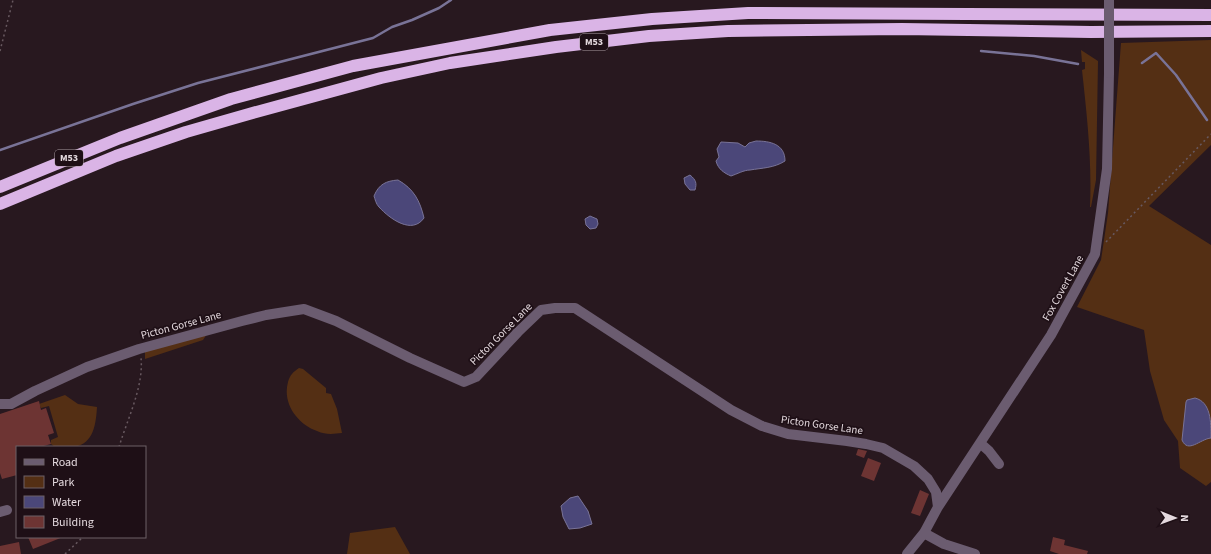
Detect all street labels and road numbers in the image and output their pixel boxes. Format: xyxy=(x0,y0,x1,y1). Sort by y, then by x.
road number: M53 xyxy=(580,34,608,50)
road number: M53 xyxy=(55,150,83,166)
street label: Fox Covert Lane xyxy=(1039,252,1088,324)
street label: Picton Gorse Lane xyxy=(466,299,536,369)
street label: Picton Gorse Lane xyxy=(139,307,223,343)
street label: Picton Gorse Lane xyxy=(780,412,865,438)

